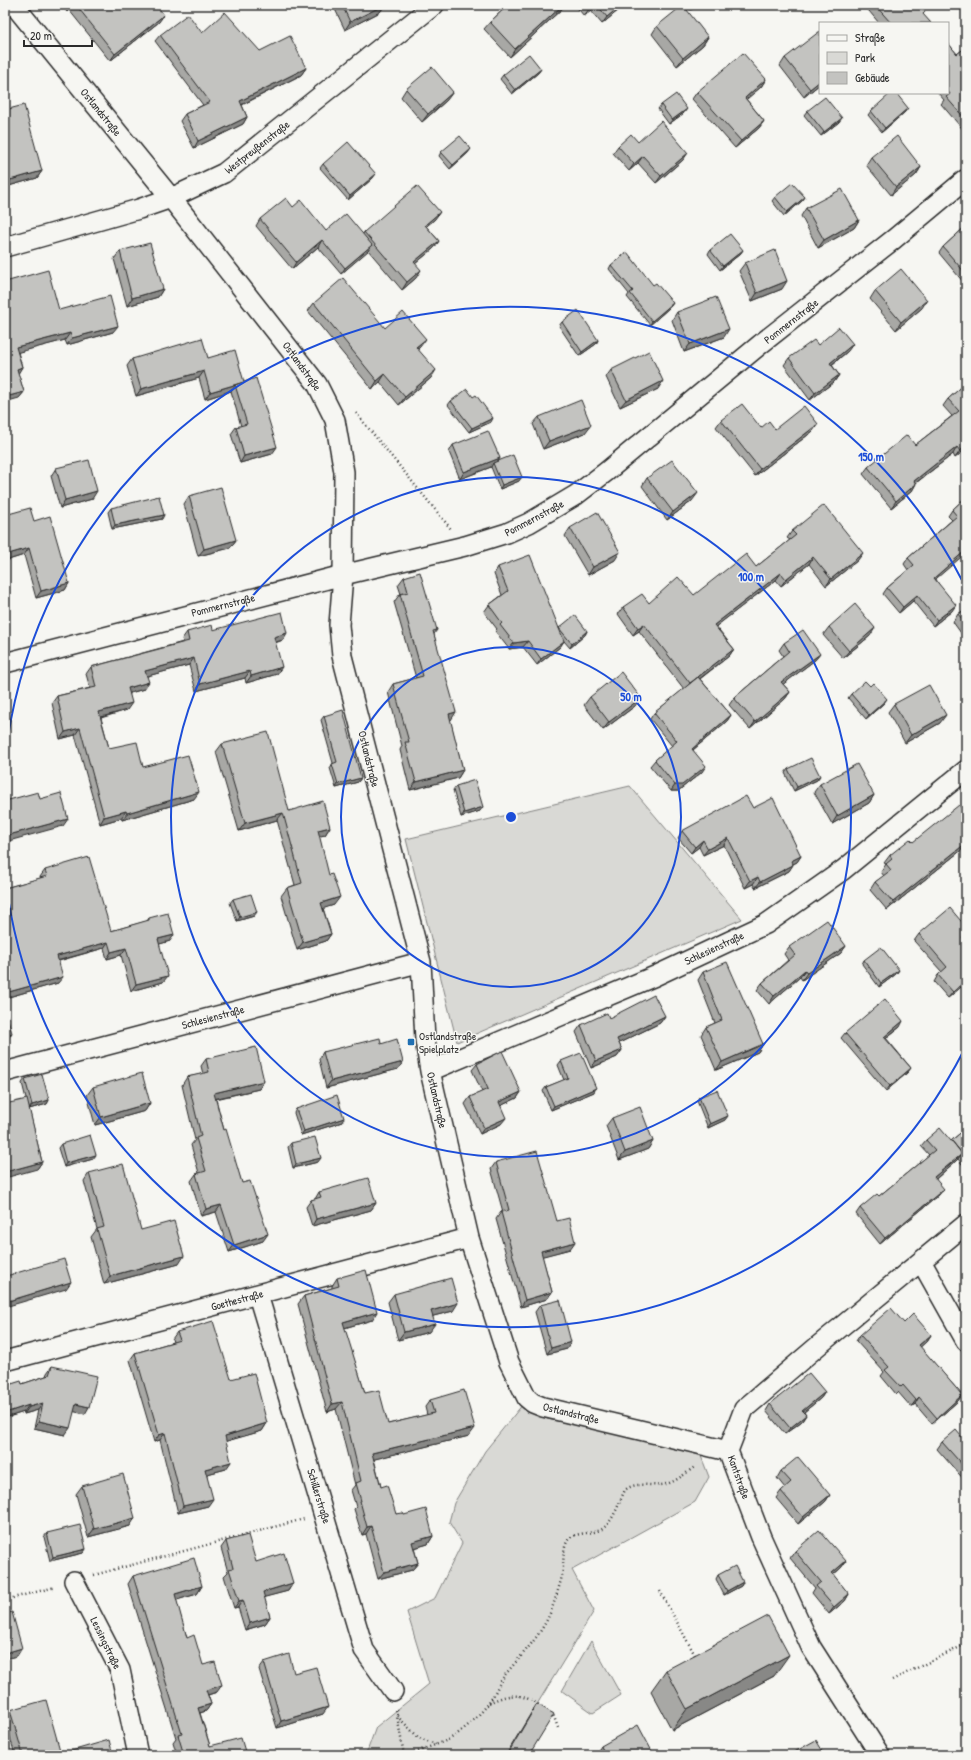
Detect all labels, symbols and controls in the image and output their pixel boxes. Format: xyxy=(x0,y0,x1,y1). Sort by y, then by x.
scale bar xyxy=(24,22,92,48)
legend xyxy=(819,22,949,94)
text: 20 m xyxy=(30,27,52,44)
text: Straße xyxy=(855,29,885,46)
text: Park xyxy=(855,49,875,66)
text: Gebäude xyxy=(855,69,890,86)
street label: Ostlandstraße xyxy=(77,85,125,139)
street label: Westpreußenstraße xyxy=(222,117,293,177)
street label: Pommernstraße xyxy=(761,295,821,347)
street label: Ostlandstraße xyxy=(279,339,325,394)
text: 150 m xyxy=(858,448,884,465)
street label: Pommernstraße xyxy=(502,496,567,539)
text: 100 m xyxy=(738,568,764,585)
street label: Pommernstraße xyxy=(190,590,257,620)
text: 50 m xyxy=(620,688,642,705)
street label: Ostlandstraße xyxy=(355,729,383,789)
centre of rings xyxy=(504,810,518,824)
street label: Schlesienstraße xyxy=(682,928,747,968)
street label: Schlesienstraße xyxy=(180,1002,246,1032)
place label: Ostlandstraße Spielplatz xyxy=(419,1029,477,1056)
marker: Ostlandstraße Spielplatz xyxy=(406,1037,416,1047)
street label: Ostlandstraße xyxy=(424,1070,450,1130)
street label: Goethestraße xyxy=(209,1286,265,1314)
street label: Ostlandstraße xyxy=(541,1399,601,1427)
street label: Kantstraße xyxy=(725,1453,754,1501)
street label: Schillerstraße xyxy=(304,1467,334,1526)
street label: Lessingstraße xyxy=(87,1615,125,1672)

